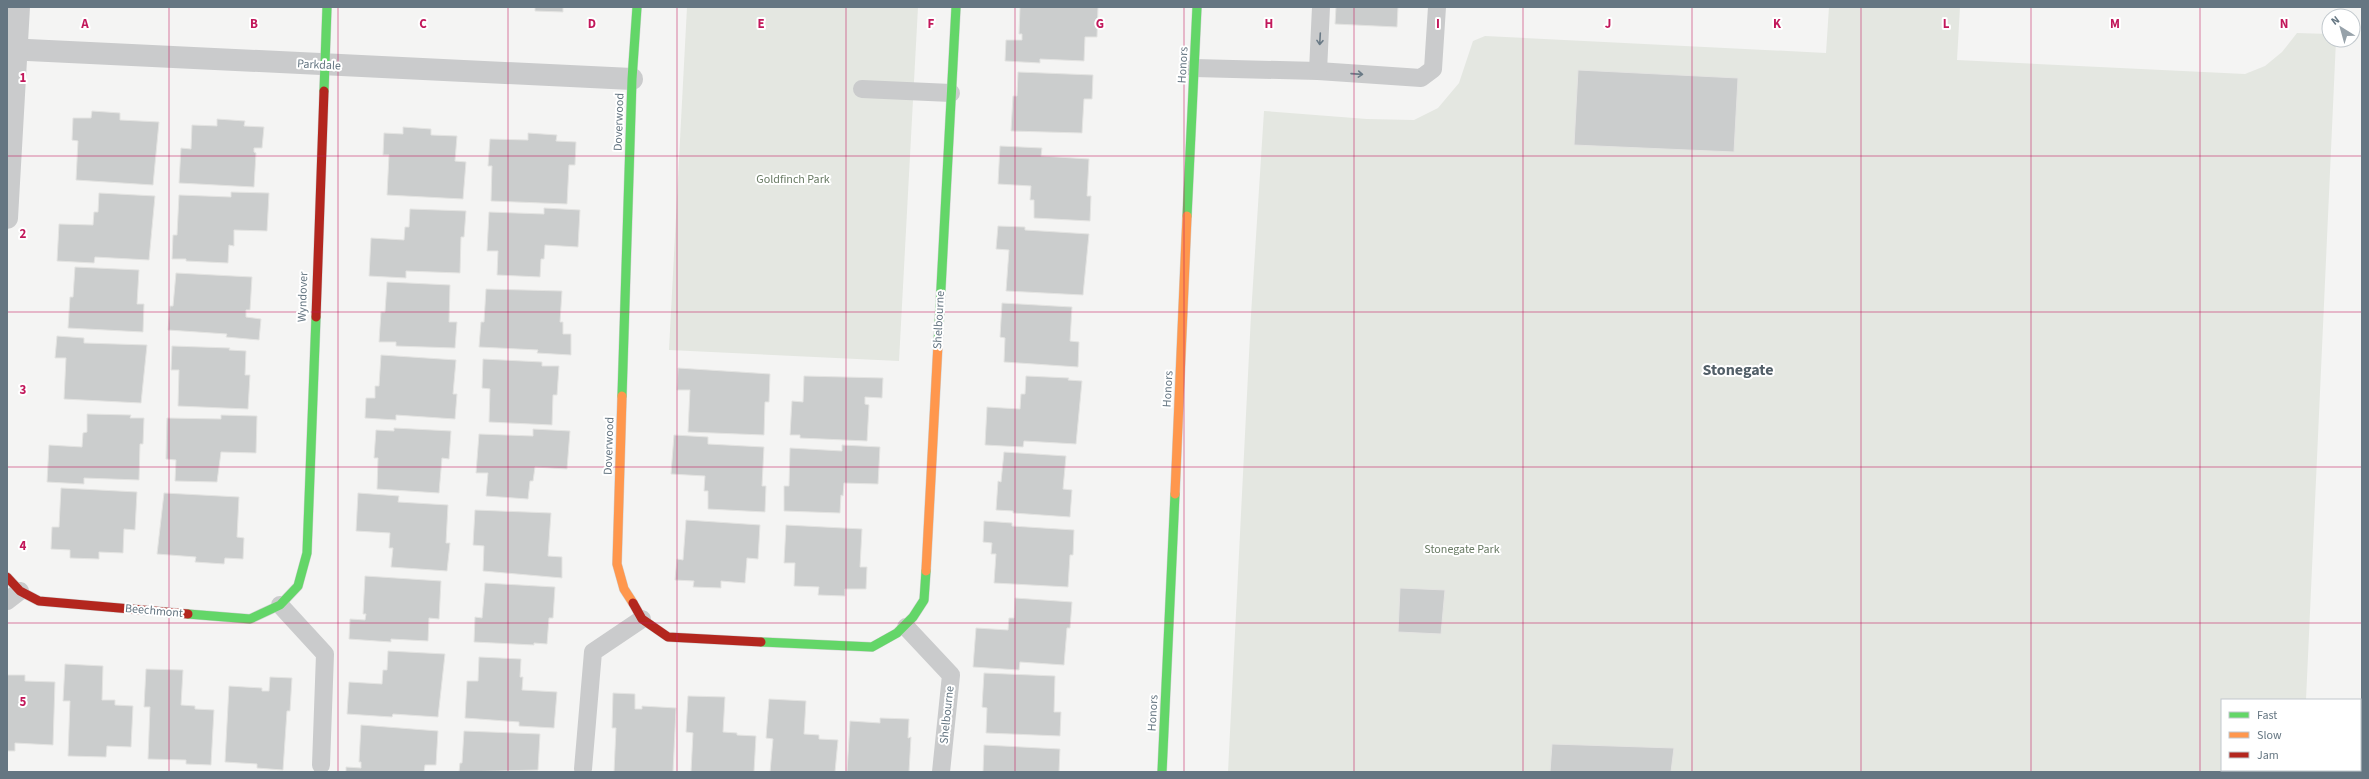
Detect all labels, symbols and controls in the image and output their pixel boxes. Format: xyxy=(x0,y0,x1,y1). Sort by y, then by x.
north arrow xyxy=(2321,8,2361,48)
text: N xyxy=(2328,12,2343,29)
text: A xyxy=(80,15,89,33)
text: B xyxy=(250,15,258,33)
text: C xyxy=(419,15,427,33)
text: D xyxy=(588,15,596,33)
text: E xyxy=(757,15,765,33)
text: F xyxy=(928,15,935,33)
text: G xyxy=(1096,15,1104,33)
text: H xyxy=(1265,15,1273,33)
text: I xyxy=(1436,15,1440,33)
text: J xyxy=(1605,15,1611,33)
text: K xyxy=(1773,15,1782,33)
text: L xyxy=(1943,15,1950,33)
text: M xyxy=(2110,15,2120,33)
text: N xyxy=(2280,15,2288,33)
one-way arrow xyxy=(1316,32,1323,45)
street label: Honors xyxy=(1174,46,1192,84)
street label: Parkdale xyxy=(297,55,341,75)
text: 1 xyxy=(20,69,27,87)
one-way arrow xyxy=(1350,71,1363,78)
street label: Doverwood xyxy=(609,93,629,151)
park label: Goldfinch Park xyxy=(756,171,830,188)
text: 2 xyxy=(20,225,27,243)
street label: Wyndover xyxy=(294,271,312,322)
street label: Shelbourne xyxy=(929,290,949,350)
district label: Stonegate xyxy=(1703,359,1773,381)
street label: Honors xyxy=(1159,370,1177,408)
text: 3 xyxy=(20,381,27,399)
street label: Doverwood xyxy=(599,417,619,475)
text: 4 xyxy=(20,537,27,555)
park label: Stonegate Park xyxy=(1424,541,1500,558)
street label: Beechmont xyxy=(124,600,184,622)
street label: Shelbourne xyxy=(935,685,959,745)
text: 5 xyxy=(20,693,27,711)
street label: Honors xyxy=(1144,694,1162,732)
legend xyxy=(2221,699,2361,771)
text: Fast xyxy=(2257,707,2277,724)
text: Slow xyxy=(2257,727,2282,744)
text: Jam xyxy=(2257,747,2279,764)

